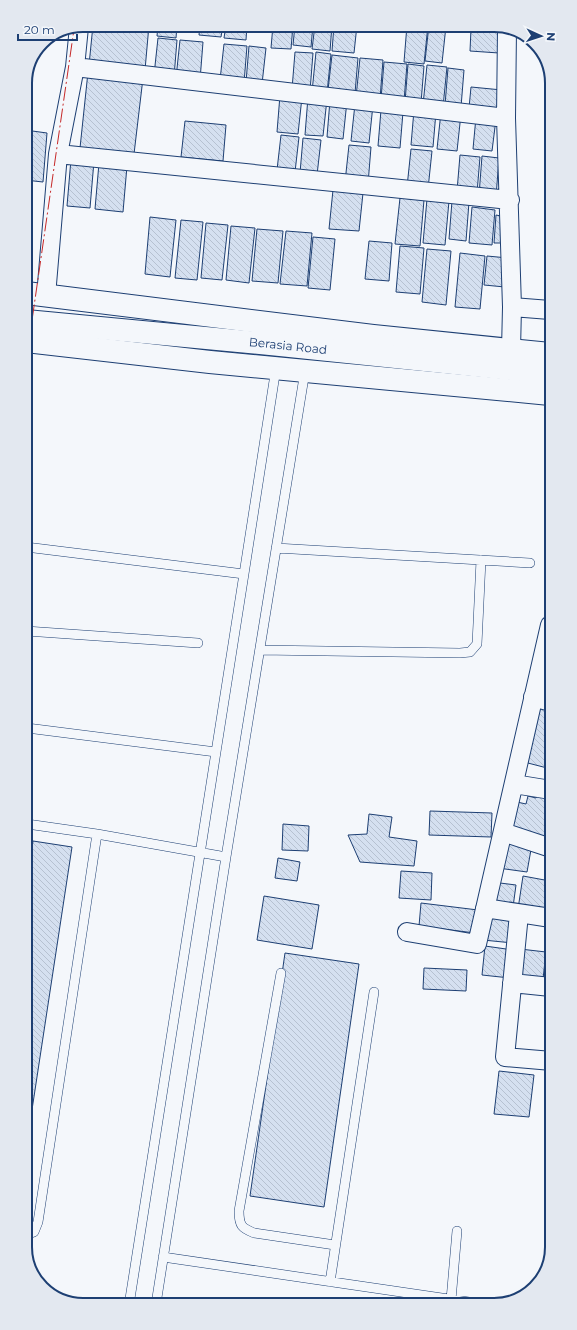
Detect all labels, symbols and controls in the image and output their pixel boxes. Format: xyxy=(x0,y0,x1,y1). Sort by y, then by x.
scale bar xyxy=(18,16,77,42)
north arrow xyxy=(521,16,561,56)
text: 20 m xyxy=(24,22,55,37)
text: N xyxy=(544,32,558,41)
street label: Berasia Road xyxy=(248,334,328,357)

